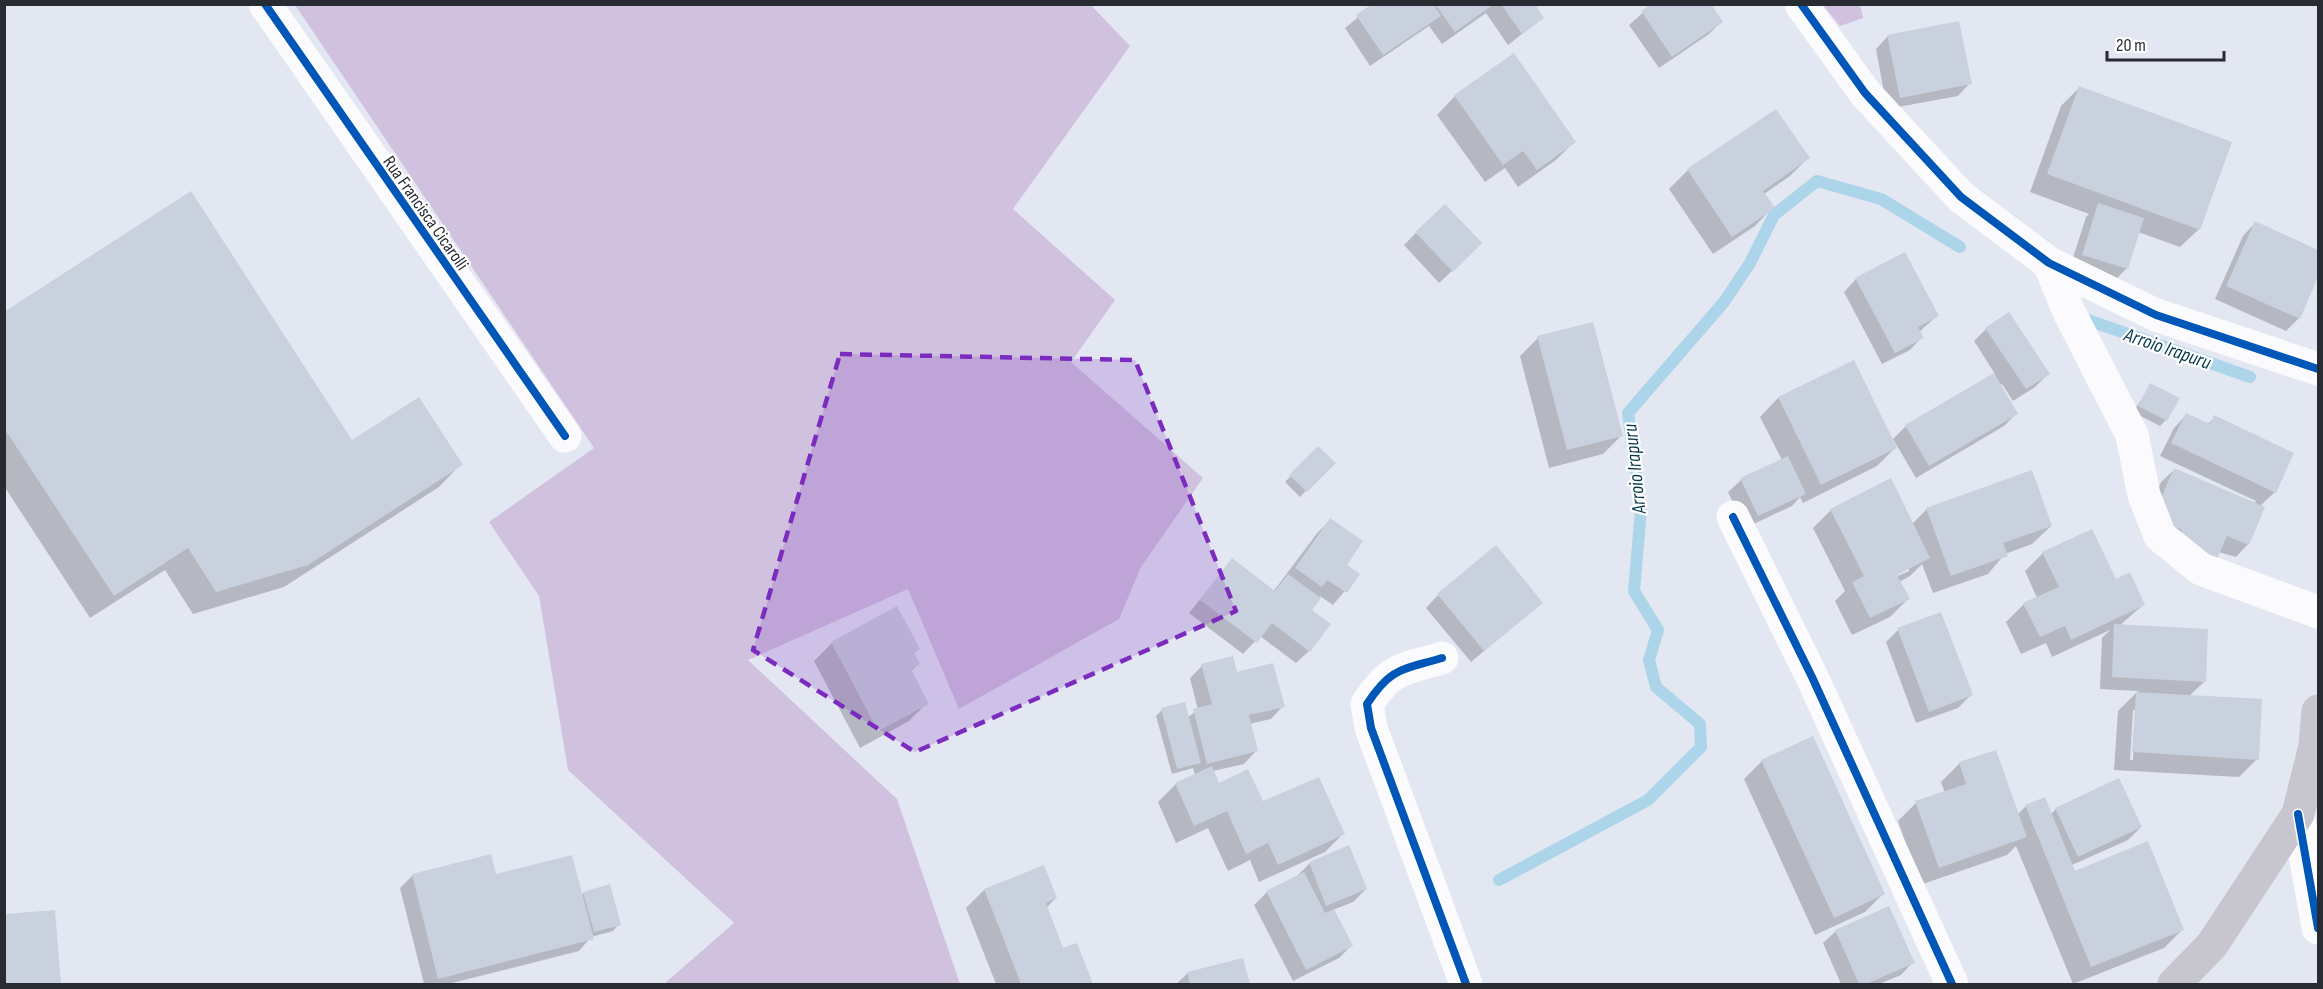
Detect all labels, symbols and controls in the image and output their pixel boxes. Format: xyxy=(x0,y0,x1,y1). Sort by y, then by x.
scale bar xyxy=(2107,24,2224,62)
text: 20 m xyxy=(2116,35,2146,56)
street label: Rua Francisca Cicarolli xyxy=(378,152,473,274)
water label: Arroio Irapuru xyxy=(2120,323,2215,375)
water label: Arroio Irapuru xyxy=(1618,422,1652,516)

